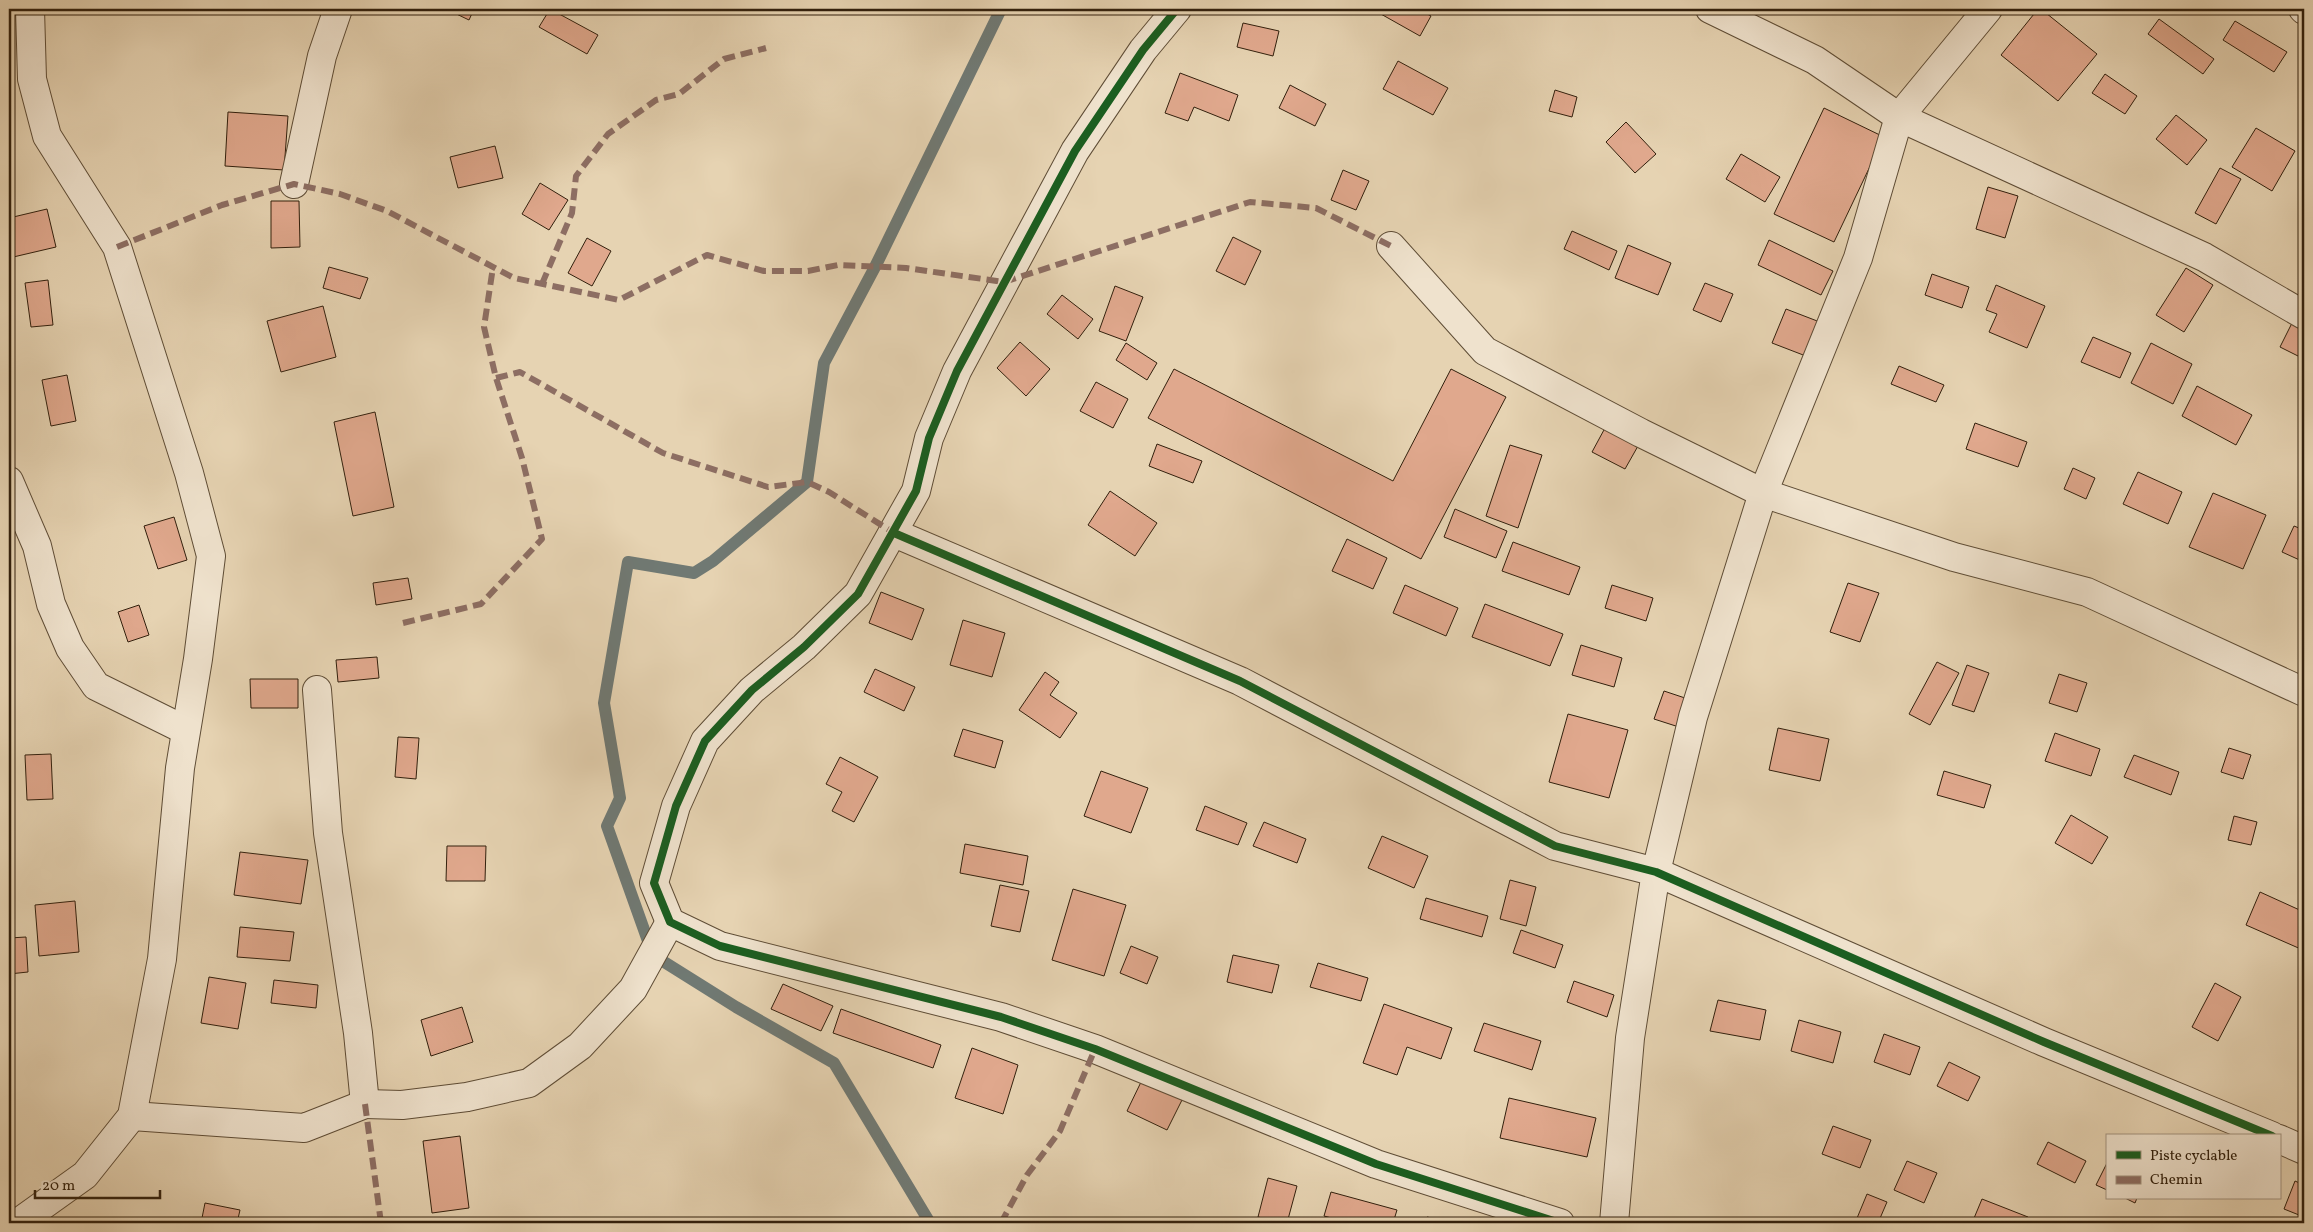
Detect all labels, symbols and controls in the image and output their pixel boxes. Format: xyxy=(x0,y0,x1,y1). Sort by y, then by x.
legend xyxy=(2106,1134,2280,1200)
text: Piste cyclable xyxy=(2150,1146,2237,1167)
scale bar xyxy=(35,1167,160,1199)
text: Chemin xyxy=(2150,1170,2203,1191)
text: 20 m xyxy=(42,1176,75,1197)

